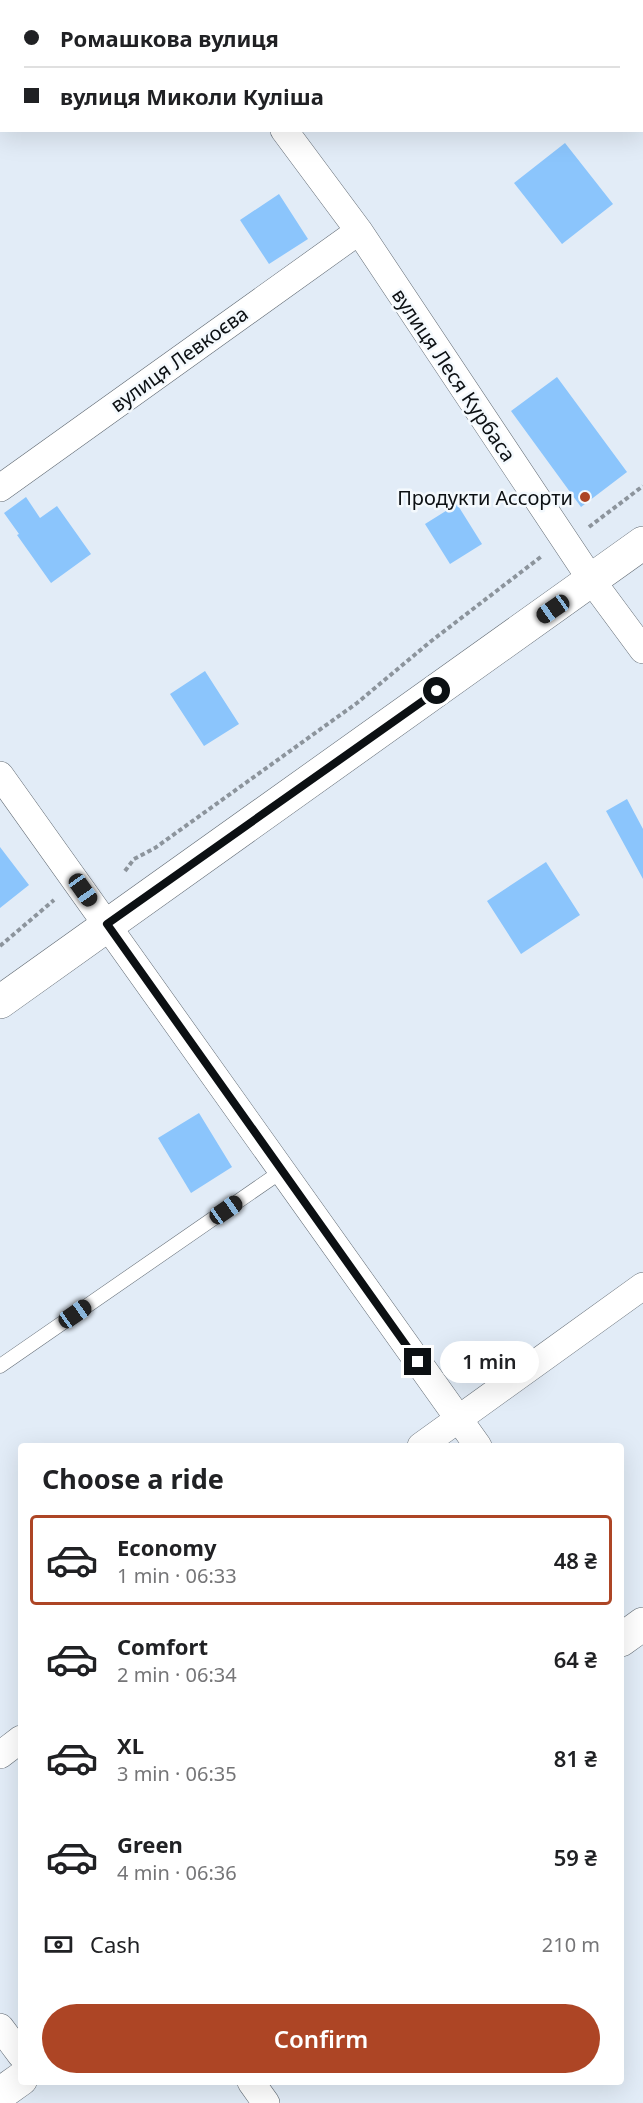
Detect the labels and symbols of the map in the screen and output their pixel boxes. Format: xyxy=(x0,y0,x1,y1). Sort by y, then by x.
street label: вулиця Леся Курбаса xyxy=(386,283,522,467)
street label: вулиця Левкоєва xyxy=(105,300,253,418)
place label: Продукти Ассорти xyxy=(397,484,573,511)
marker: Продукти Ассорти xyxy=(578,490,592,504)
car xyxy=(533,591,573,627)
route start xyxy=(423,677,450,704)
car xyxy=(65,870,101,910)
car xyxy=(206,1192,246,1228)
car xyxy=(55,1296,95,1332)
callout: 1 min xyxy=(439,1341,538,1383)
route end xyxy=(404,1348,431,1375)

